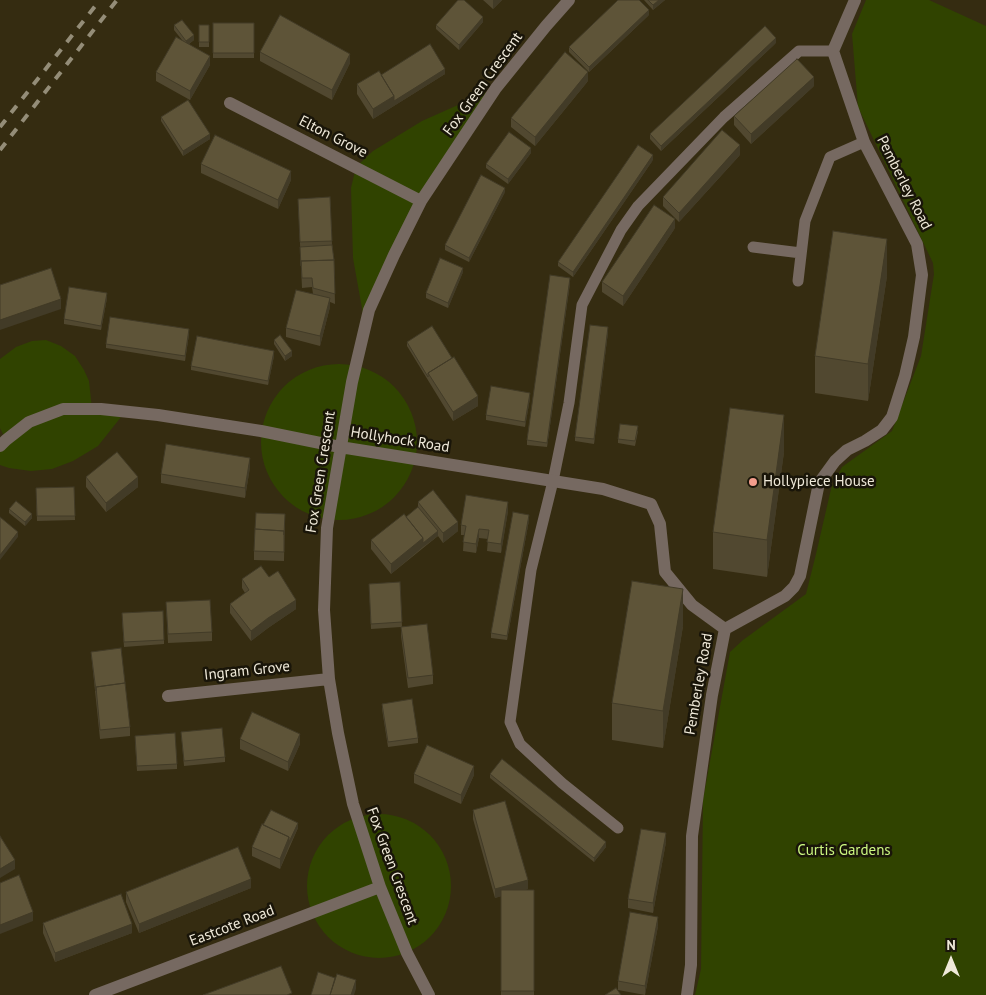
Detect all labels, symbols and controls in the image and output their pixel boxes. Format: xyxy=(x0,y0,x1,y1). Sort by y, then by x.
street label: Fox Green Crescent xyxy=(439,29,527,139)
street label: Elton Grove xyxy=(296,112,370,162)
street label: Pemberley Road xyxy=(873,133,935,233)
street label: Fox Green Crescent xyxy=(302,410,340,534)
street label: Hollyhock Road xyxy=(349,423,451,457)
place label: Hollypiece House xyxy=(763,473,875,491)
marker: Hollypiece House xyxy=(747,476,759,488)
street label: Pemberley Road xyxy=(681,632,717,736)
street label: Ingram Grove xyxy=(203,658,291,684)
street label: Fox Green Crescent xyxy=(362,805,422,927)
park label: Curtis Gardens xyxy=(797,842,891,860)
street label: Eastcote Road xyxy=(187,902,277,950)
north arrow xyxy=(926,935,976,985)
text: N xyxy=(946,936,956,954)

